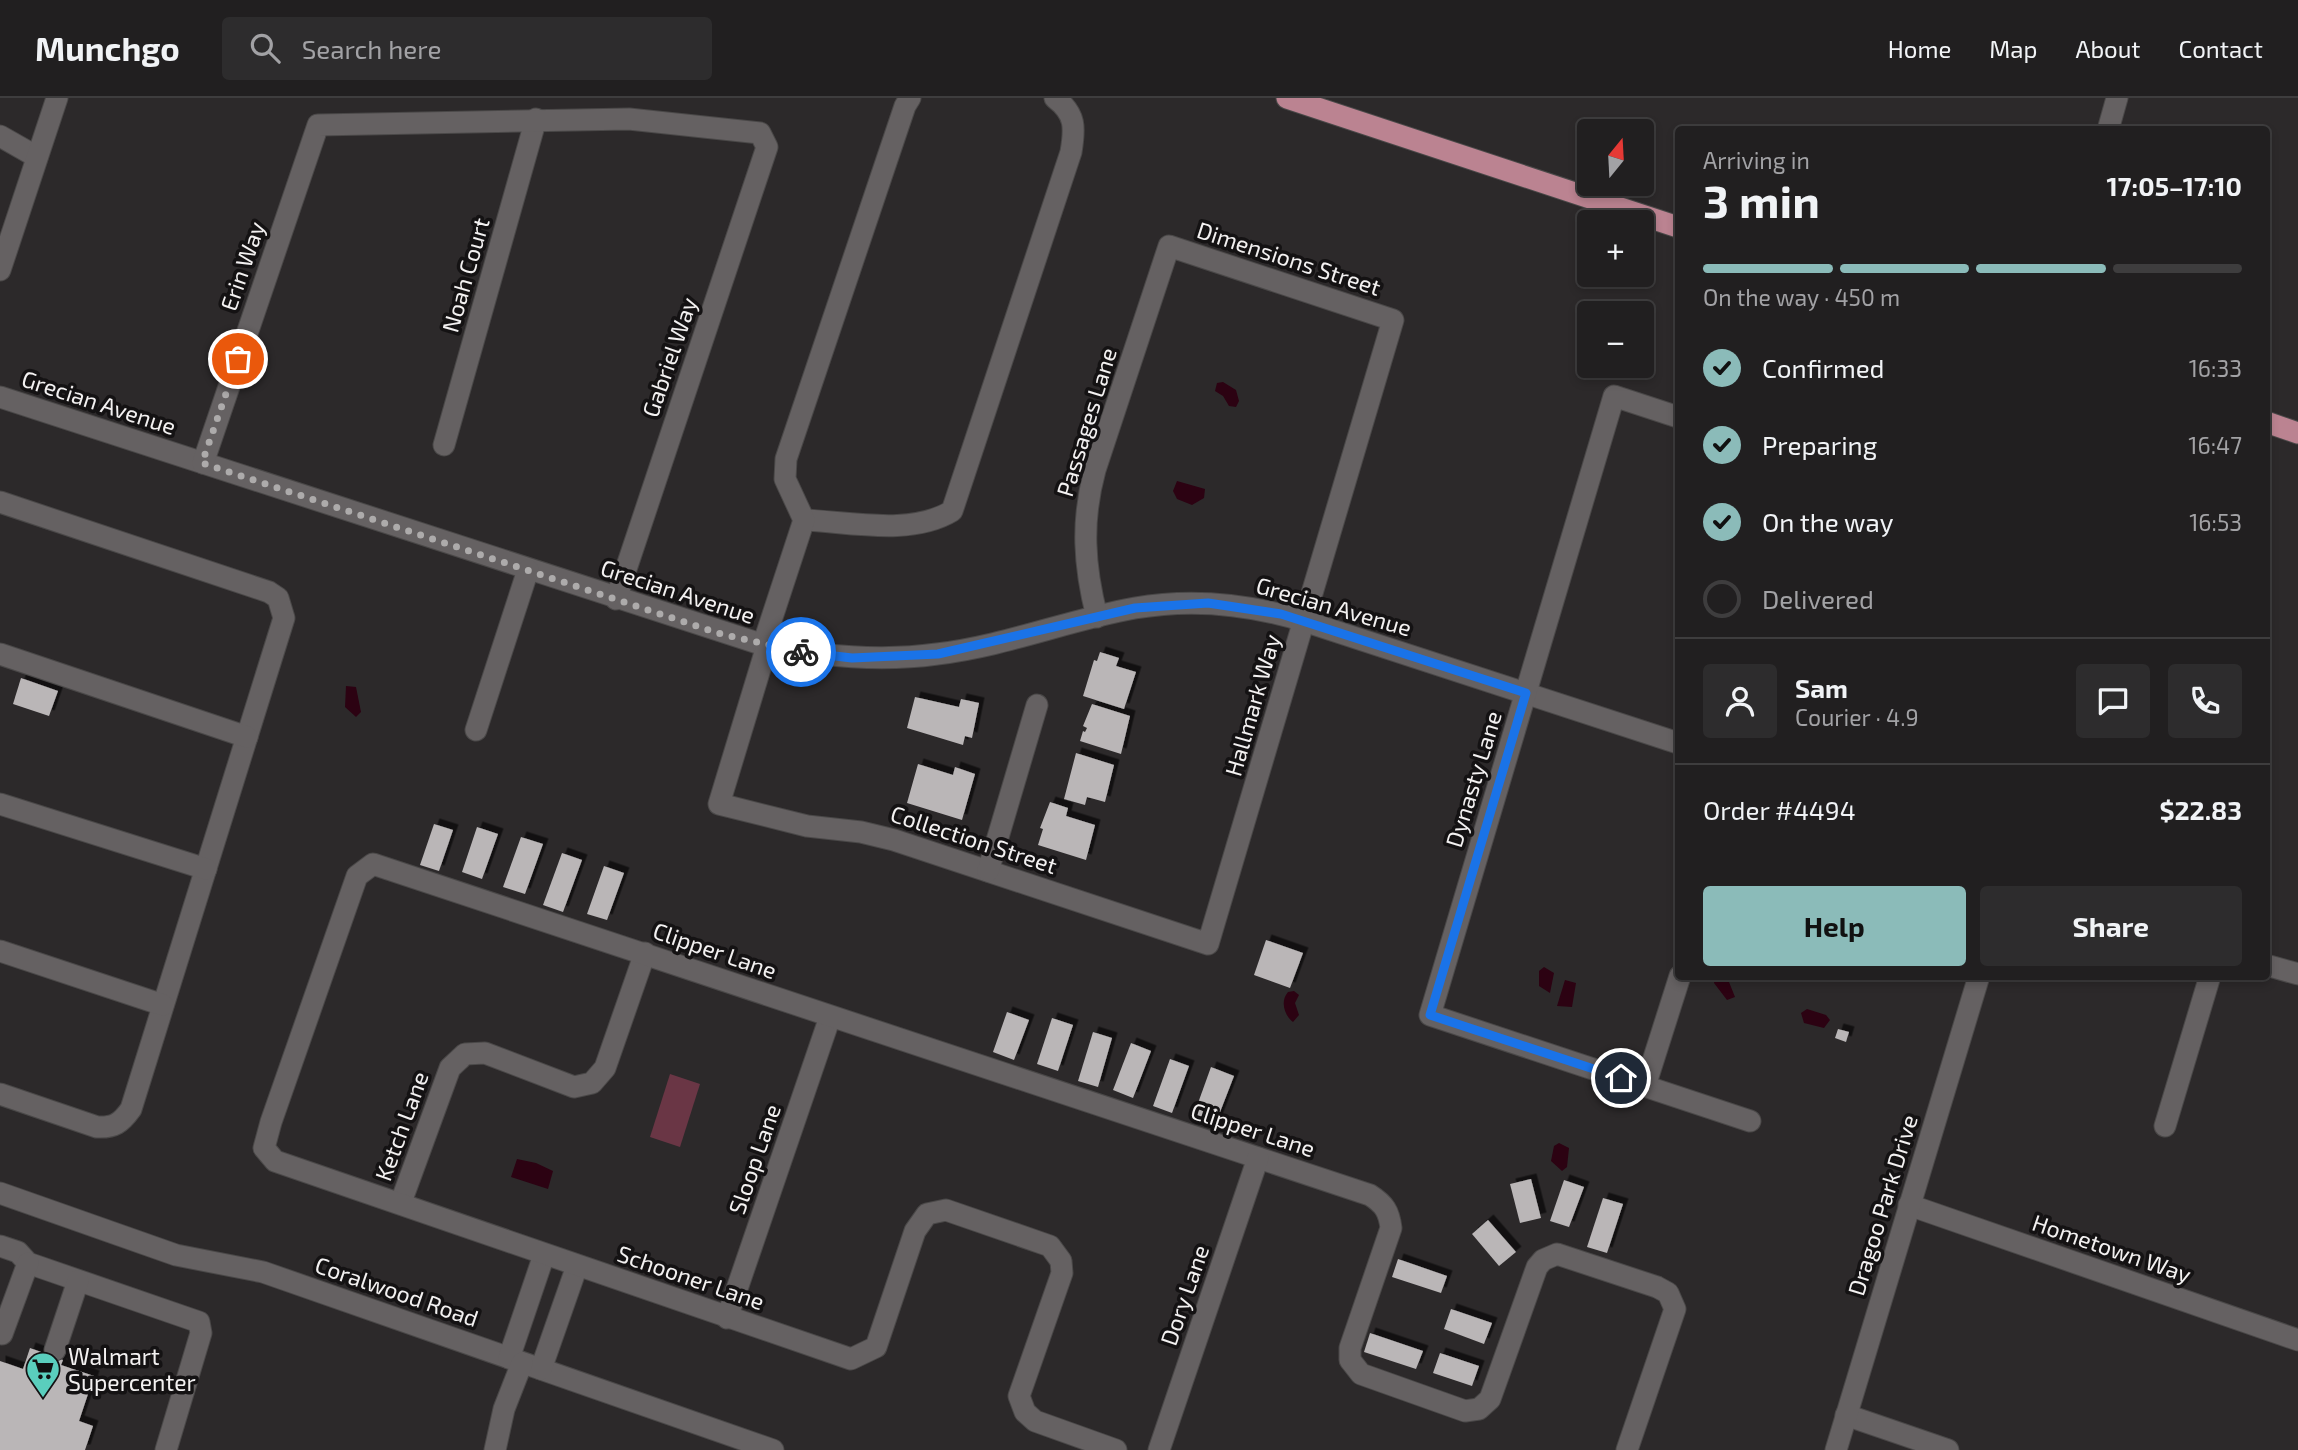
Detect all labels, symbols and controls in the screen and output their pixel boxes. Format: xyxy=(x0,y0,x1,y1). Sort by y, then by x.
search box xyxy=(222,17,712,80)
text: Munchgo xyxy=(35,28,180,68)
icon: search xyxy=(246,29,284,67)
text: Search here xyxy=(302,33,441,64)
text: Home xyxy=(1888,34,1951,63)
text: Map xyxy=(1989,34,2037,63)
text: About xyxy=(2075,34,2141,63)
text: Contact xyxy=(2179,34,2263,63)
north arrow xyxy=(1577,119,1654,196)
map controls xyxy=(1577,119,1654,378)
text: Arriving in xyxy=(1703,146,1810,174)
text: 17:05–17:10 xyxy=(2107,170,2242,201)
text: 3 min xyxy=(1703,172,1820,227)
button: + xyxy=(1577,210,1654,287)
street label: Noah Court xyxy=(435,214,495,335)
street label: Dimensions Street xyxy=(1194,215,1385,301)
street label: Erin Way xyxy=(214,218,270,314)
text: On the way · 450 m xyxy=(1703,283,1900,311)
street label: Gabriel Way xyxy=(635,293,703,421)
button: − xyxy=(1577,301,1654,378)
pin xyxy=(208,329,268,389)
icon: bag xyxy=(219,340,257,378)
street label: Passages Lane xyxy=(1050,344,1122,500)
icon: check xyxy=(1703,349,1741,387)
text: Confirmed xyxy=(1762,352,1885,383)
text: 16:33 xyxy=(2189,354,2242,382)
street label: Grecian Avenue xyxy=(18,364,180,440)
icon: check xyxy=(1703,426,1741,464)
text: Preparing xyxy=(1762,429,1877,460)
text: 16:47 xyxy=(2188,431,2242,459)
icon: check xyxy=(1703,503,1741,541)
text: On the way xyxy=(1762,506,1893,537)
text: 16:53 xyxy=(2189,508,2242,536)
street label: Grecian Avenue xyxy=(597,553,759,629)
street label: Grecian Avenue xyxy=(1253,570,1415,642)
text: Delivered xyxy=(1762,583,1874,614)
courier xyxy=(766,617,836,687)
street label: Hallmark Way xyxy=(1218,631,1286,779)
icon: bike xyxy=(782,633,820,671)
button: person xyxy=(1703,664,1777,738)
button: chat xyxy=(2076,664,2150,738)
button: phone xyxy=(2168,664,2242,738)
text: Sam xyxy=(1795,672,1848,703)
text: Courier · 4.9 xyxy=(1795,703,1919,731)
street label: Dynasty Lane xyxy=(1439,708,1507,850)
text: Order #4494 xyxy=(1703,794,1856,825)
text: $22.83 xyxy=(2159,794,2242,825)
street label: Collection Street xyxy=(887,799,1061,879)
button: Help xyxy=(1703,886,1966,966)
button: Share xyxy=(1980,886,2242,966)
street label: Clipper Lane xyxy=(650,916,780,984)
pin xyxy=(1591,1048,1651,1108)
icon: home xyxy=(1602,1059,1640,1097)
street label: Ketch Lane xyxy=(368,1068,434,1184)
street label: Clipper Lane xyxy=(1187,1096,1319,1162)
street label: Sloop Lane xyxy=(722,1100,786,1218)
street label: Dragoo Park Drive xyxy=(1841,1111,1923,1299)
street label: Hometown Way xyxy=(2029,1208,2195,1288)
street label: Schooner Lane xyxy=(614,1239,768,1315)
street label: Dory Lane xyxy=(1154,1241,1214,1349)
street label: Coralwood Road xyxy=(312,1250,482,1332)
place label: Walmart Supercenter xyxy=(68,1342,196,1396)
supermarket icon: Walmart Supercenter xyxy=(24,1350,62,1399)

